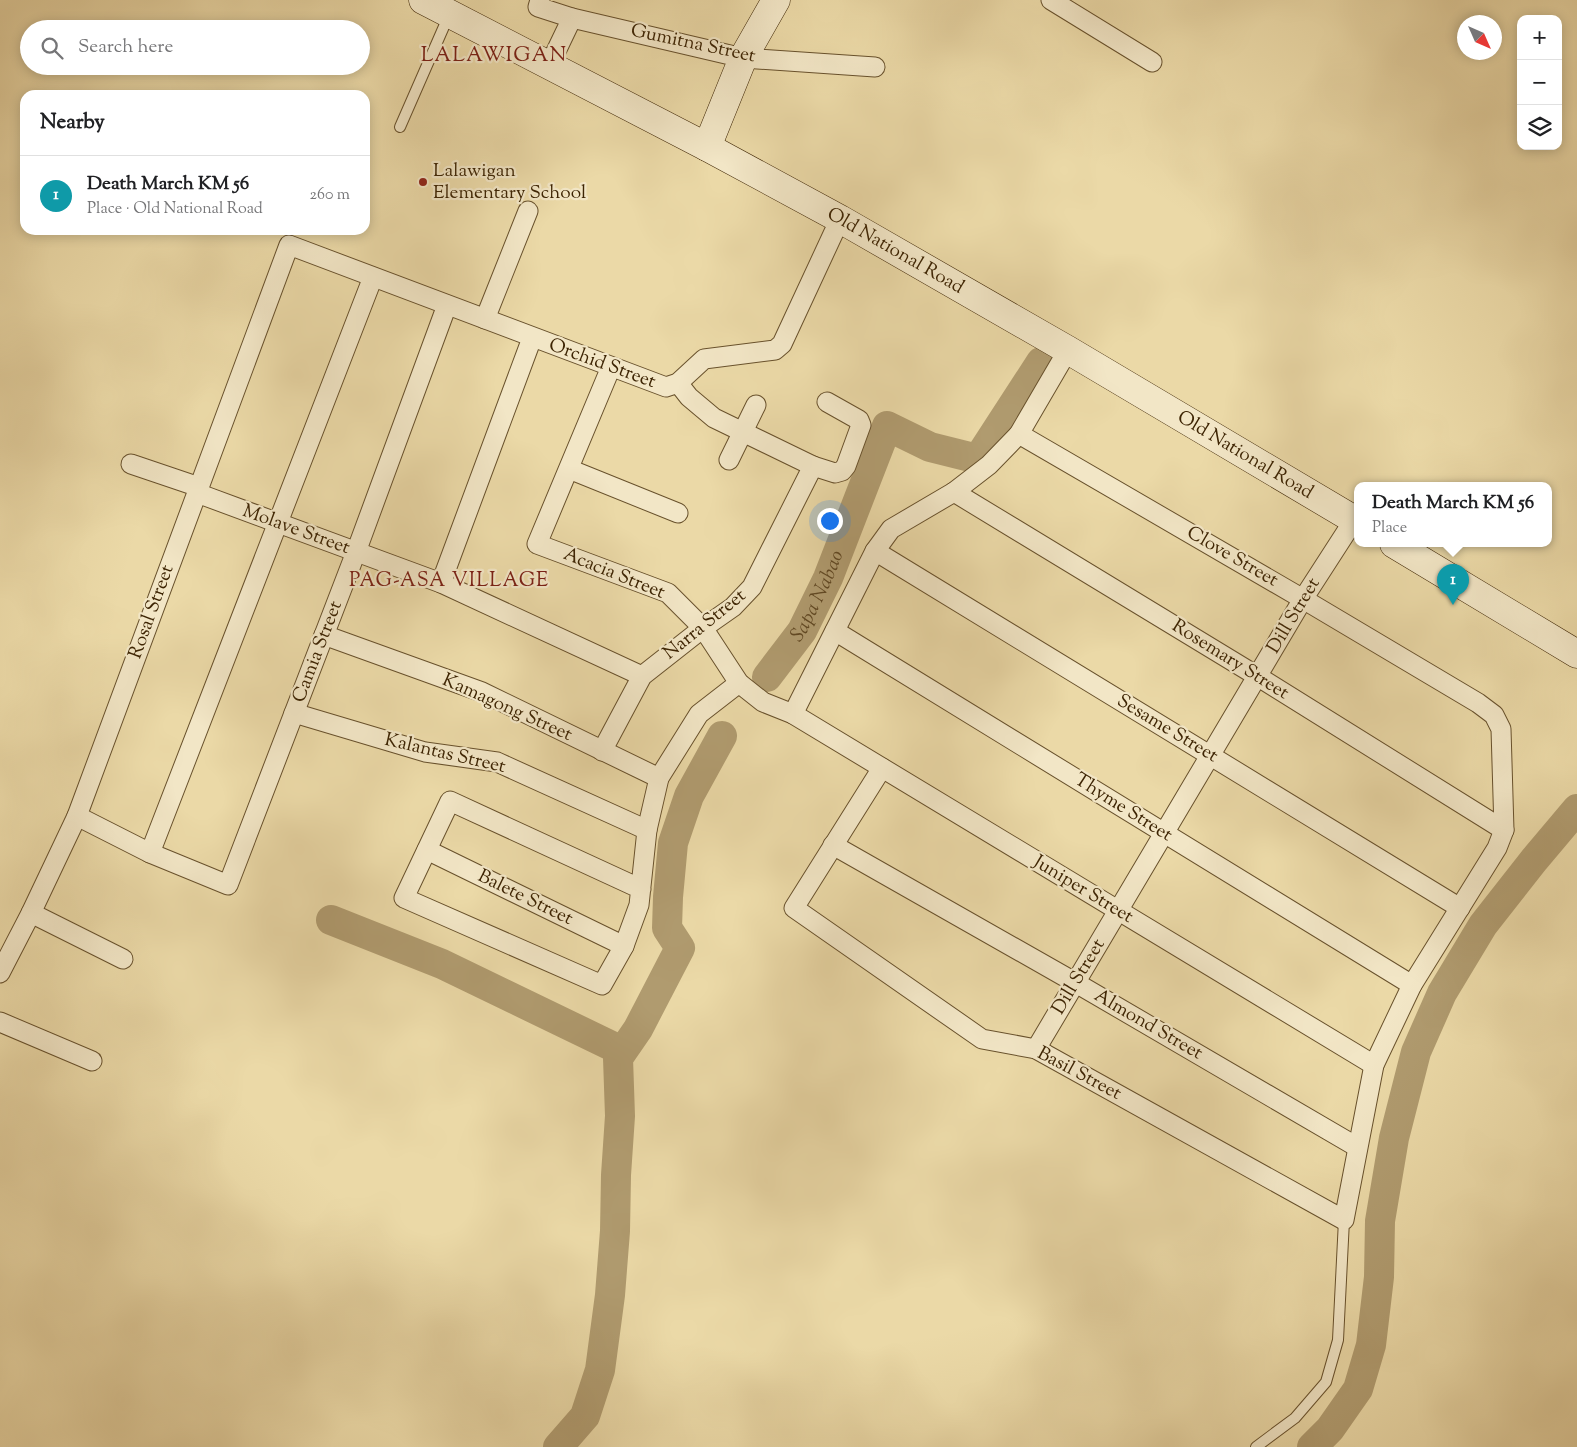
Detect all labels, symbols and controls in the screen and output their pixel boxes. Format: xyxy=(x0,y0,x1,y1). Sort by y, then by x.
north arrow xyxy=(1457,15,1502,60)
map controls xyxy=(1517,15,1562,150)
button: + xyxy=(1517,15,1562,60)
street label: Gumitna Street xyxy=(628,18,758,71)
search box xyxy=(20,20,370,75)
icon: search xyxy=(38,34,66,62)
text: Search here xyxy=(78,34,173,61)
district label: LALAWIGAN xyxy=(421,41,567,71)
button: − xyxy=(1517,60,1562,105)
button: layers xyxy=(1517,105,1562,150)
text: Nearby xyxy=(40,108,105,138)
place label: Lalawigan Elementary School xyxy=(433,158,586,207)
text: Death March KM 56 xyxy=(87,171,249,198)
marker: Lalawigan Elementary School xyxy=(417,176,429,188)
text: 1 xyxy=(53,184,59,207)
text: 260 m xyxy=(309,184,350,207)
text: Place · Old National Road xyxy=(87,198,263,221)
street label: Old National Road xyxy=(822,201,969,301)
street label: Orchid Street xyxy=(545,332,660,396)
street label: Old National Road xyxy=(1172,404,1319,506)
popup xyxy=(1354,482,1552,547)
text: Death March KM 56 xyxy=(1372,490,1534,517)
street label: Molave Street xyxy=(238,498,354,562)
your location xyxy=(817,508,843,534)
text: Place xyxy=(1372,517,1407,540)
street label: Clove Street xyxy=(1181,520,1283,594)
street label: Acacia Street xyxy=(559,541,669,607)
water label: Sapa Nabao xyxy=(784,546,852,649)
street label: Rosal Street xyxy=(123,561,182,663)
pin: 1 xyxy=(1437,564,1469,605)
district label: PAG-ASA VILLAGE xyxy=(349,567,549,596)
street label: Dill Street xyxy=(1261,573,1327,659)
street label: Narra Street xyxy=(658,583,753,667)
street label: Camia Street xyxy=(286,597,350,707)
street label: Rosemary Street xyxy=(1166,613,1294,707)
street label: Kamagong Street xyxy=(438,667,577,749)
street label: Sesame Street xyxy=(1111,688,1223,770)
street label: Kalantas Street xyxy=(382,727,509,781)
street label: Thyme Street xyxy=(1069,767,1178,849)
street label: Juniper Street xyxy=(1027,849,1139,931)
street label: Balete Street xyxy=(473,863,578,933)
street label: Dill Street xyxy=(1046,934,1112,1020)
street label: Almond Street xyxy=(1089,983,1208,1067)
street label: Basil Street xyxy=(1032,1040,1126,1108)

